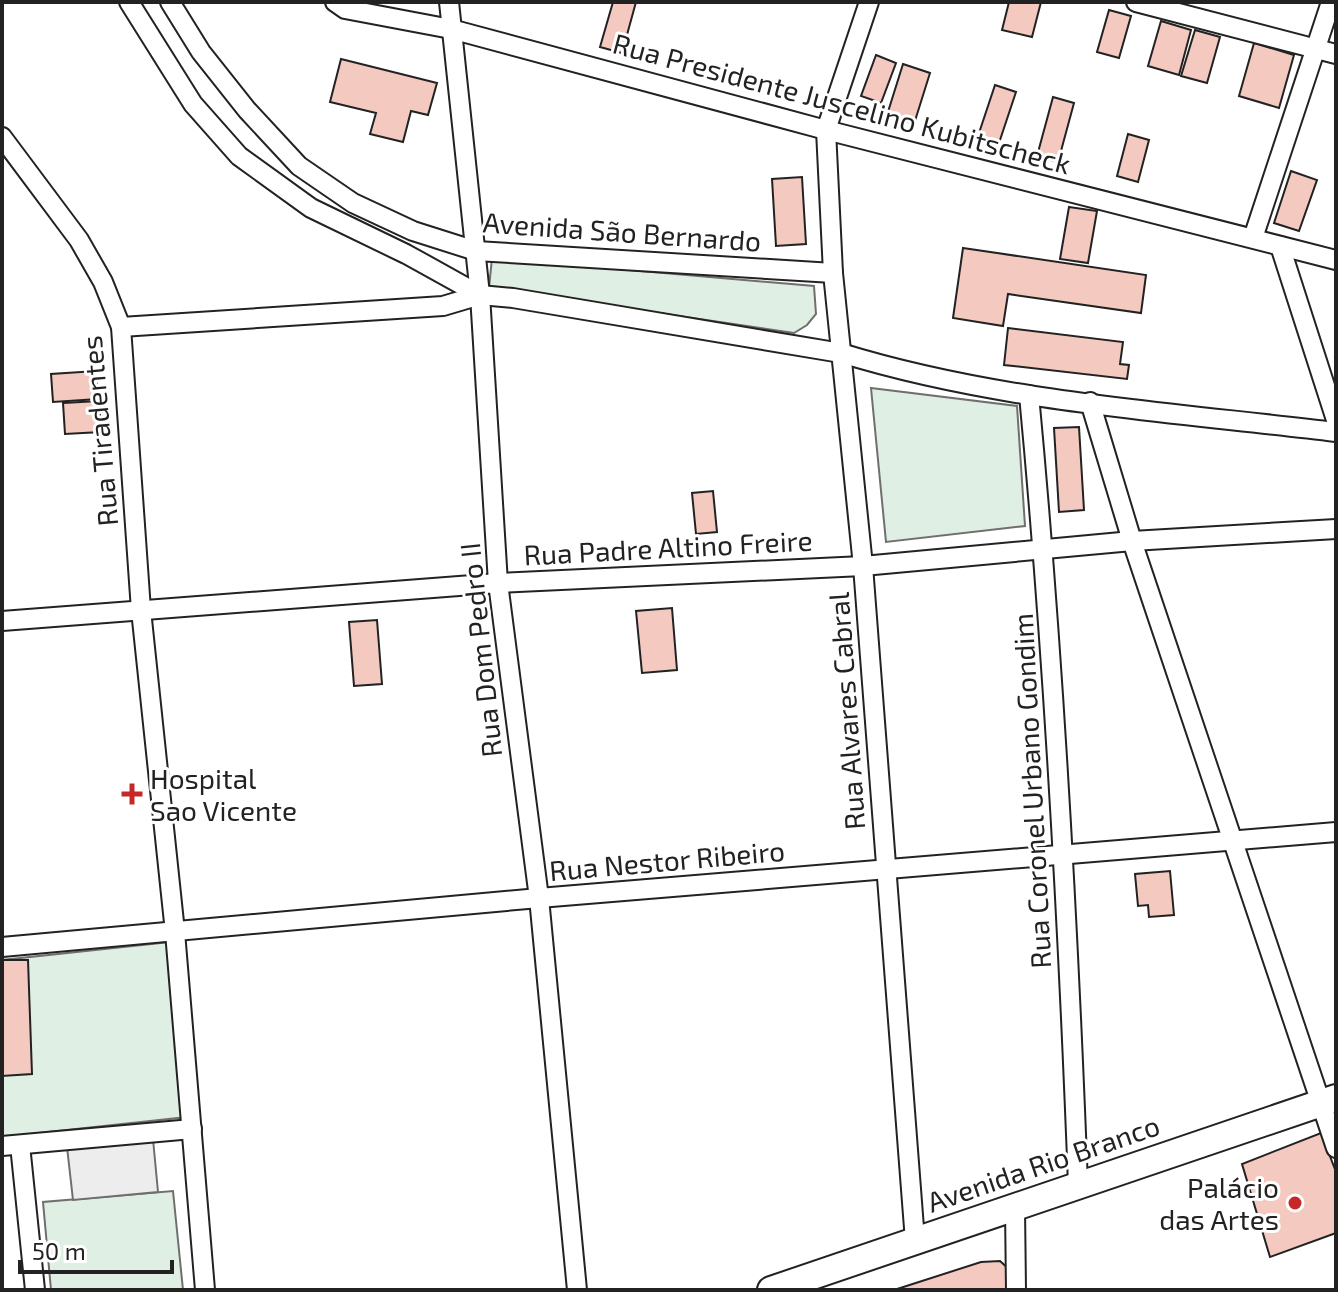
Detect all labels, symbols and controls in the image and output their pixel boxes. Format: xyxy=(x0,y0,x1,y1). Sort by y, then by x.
street label: Rua Presidente Juscelino Kubitscheck xyxy=(610,25,1074,181)
street label: Avenida São Bernardo xyxy=(482,204,762,258)
street label: Rua Tiradentes xyxy=(74,334,124,528)
street label: Rua Padre Altino Freire xyxy=(523,522,813,572)
street label: Rua Dom Pedro II xyxy=(452,541,508,759)
street label: Rua Alvares Cabral xyxy=(821,590,871,831)
street label: Rua Coronel Urbano Gondim xyxy=(1005,613,1057,969)
place label: Hospital Sao Vicente xyxy=(150,761,297,827)
marker: Hospital Sao Vicente xyxy=(121,783,143,805)
street label: Rua Nestor Ribeiro xyxy=(548,833,786,887)
street label: Avenida Rio Branco xyxy=(922,1107,1164,1219)
place label: Palácio das Artes xyxy=(1159,1170,1279,1236)
marker: Palácio das Artes xyxy=(1286,1194,1304,1212)
scale bar xyxy=(20,1224,172,1274)
text: 50 m xyxy=(32,1236,86,1265)

